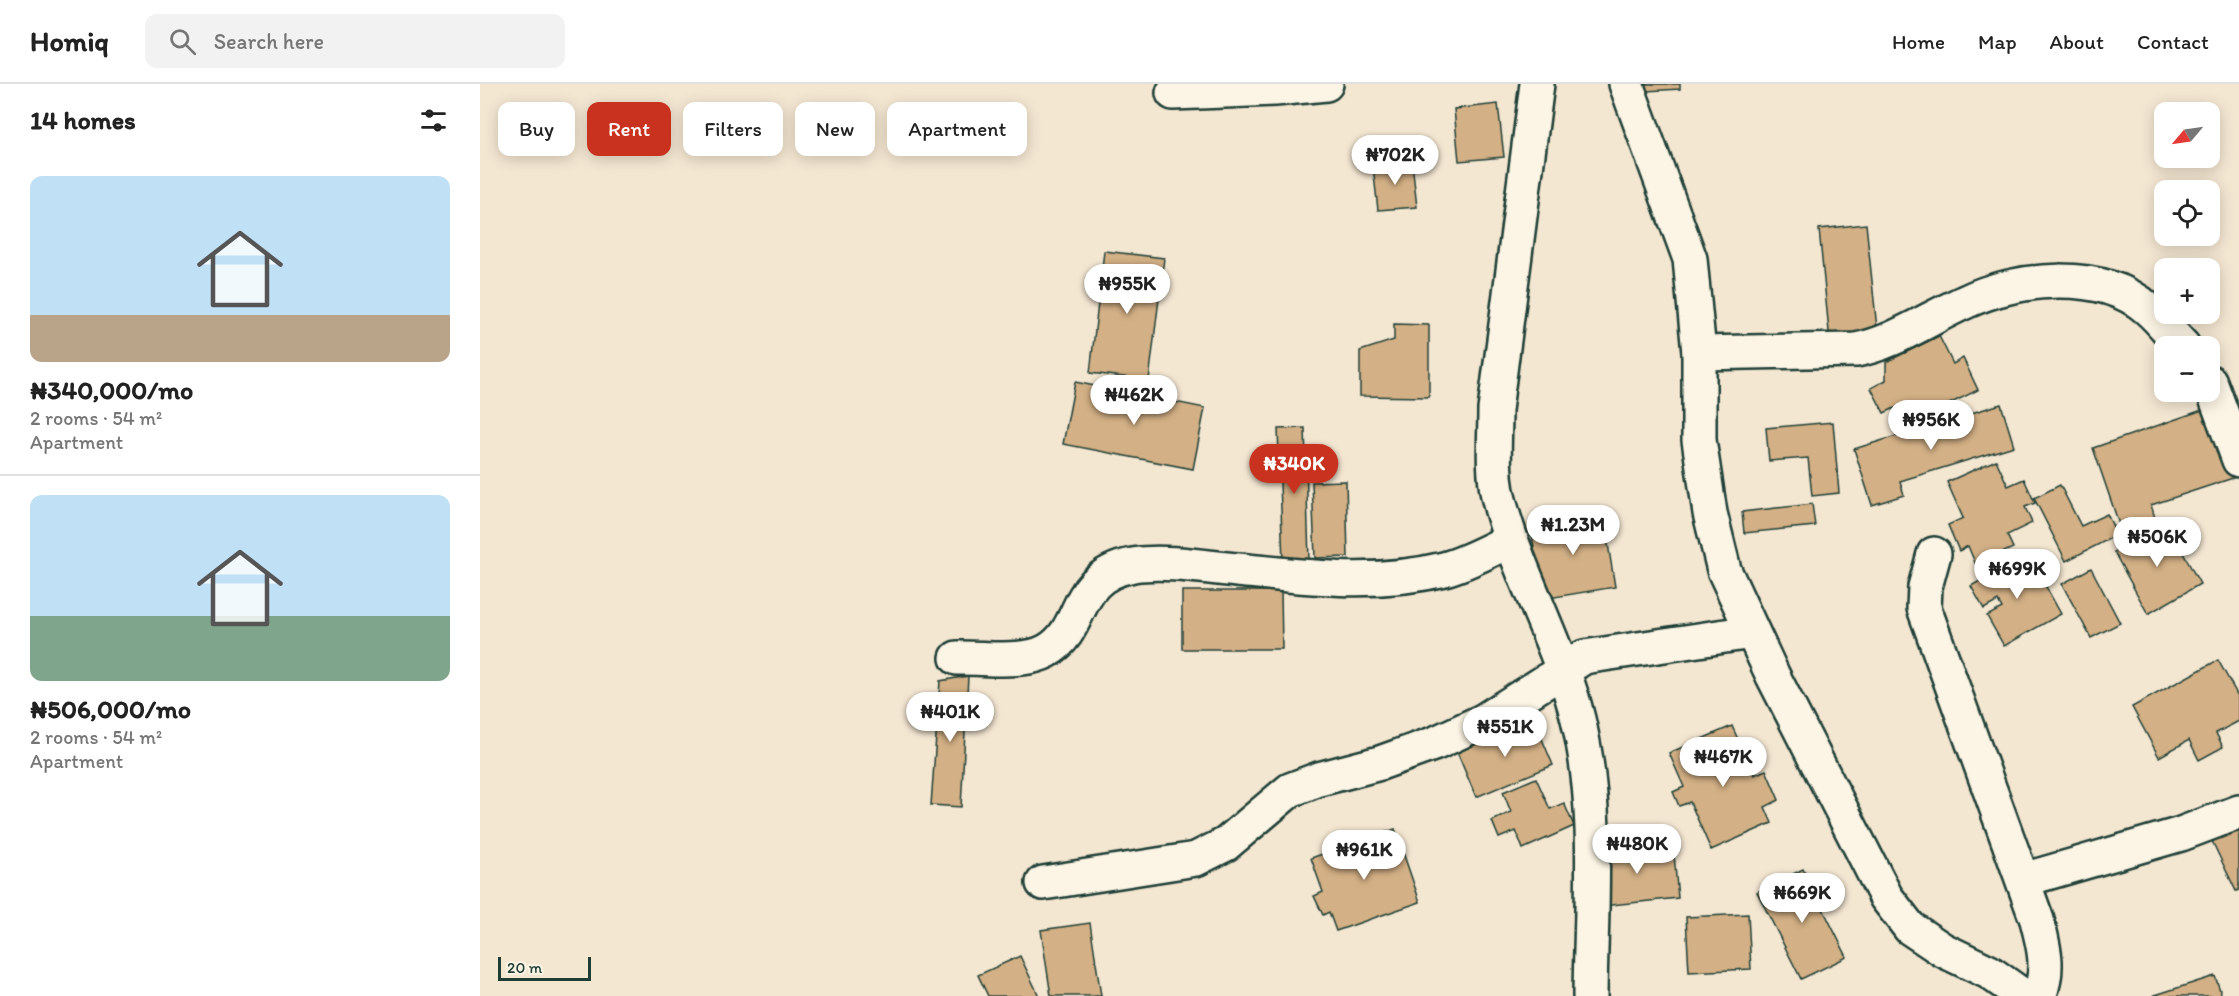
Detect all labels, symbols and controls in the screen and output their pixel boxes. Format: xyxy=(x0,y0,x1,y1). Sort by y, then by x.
search box xyxy=(145,14,565,68)
text: Homiq xyxy=(30,24,109,58)
icon: search xyxy=(166,25,199,58)
text: Search here xyxy=(214,28,324,55)
text: Home xyxy=(1892,29,1945,54)
text: Map xyxy=(1978,29,2017,54)
text: About xyxy=(2050,29,2104,54)
text: Contact xyxy=(2137,29,2209,54)
chip: Buy xyxy=(498,102,575,156)
chip: Rent xyxy=(587,102,671,156)
chip: Filters xyxy=(683,102,783,156)
chip: New xyxy=(795,102,875,156)
chip: Apartment xyxy=(887,102,1027,156)
north arrow xyxy=(2154,102,2220,168)
map controls xyxy=(2154,102,2220,402)
text: 14 homes xyxy=(30,104,136,136)
icon: filters xyxy=(417,104,450,137)
pin: ₦702K xyxy=(1353,135,1437,186)
text: ₦702K xyxy=(1366,142,1424,166)
button: locate xyxy=(2154,180,2220,246)
icon: home xyxy=(186,215,294,323)
button: + xyxy=(2154,258,2220,324)
pin: ₦955K xyxy=(1085,264,1169,315)
text: ₦955K xyxy=(1098,271,1156,295)
button: − xyxy=(2154,336,2220,402)
text: ₦340,000/mo xyxy=(30,374,193,406)
pin: ₦462K xyxy=(1092,375,1176,426)
text: ₦462K xyxy=(1104,382,1164,406)
pin: ₦956K xyxy=(1889,400,1973,451)
text: 2 rooms · 54 m² xyxy=(30,406,162,430)
text: ₦956K xyxy=(1902,407,1960,431)
text: Apartment xyxy=(30,430,123,454)
pin: ₦340K xyxy=(1252,444,1336,495)
text: ₦340K xyxy=(1263,451,1325,475)
pin: ₦1.23M xyxy=(1524,505,1622,556)
text: ₦1.23M xyxy=(1541,512,1605,536)
pin: ₦506K xyxy=(2115,517,2199,568)
text: ₦506K xyxy=(2127,524,2187,548)
icon: home xyxy=(186,534,294,642)
pin: ₦699K xyxy=(1975,549,2059,600)
text: ₦699K xyxy=(1988,556,2046,580)
pin: ₦401K xyxy=(908,692,992,743)
text: ₦506,000/mo xyxy=(30,693,191,725)
text: ₦401K xyxy=(920,699,980,723)
pin: ₦551K xyxy=(1463,707,1547,758)
text: ₦551K xyxy=(1477,714,1533,738)
text: 2 rooms · 54 m² xyxy=(30,725,162,749)
pin: ₦467K xyxy=(1681,737,1765,788)
text: ₦467K xyxy=(1694,744,1752,768)
text: Apartment xyxy=(30,749,123,773)
pin: ₦480K xyxy=(1595,824,1679,875)
pin: ₦961K xyxy=(1322,830,1406,881)
text: ₦480K xyxy=(1606,831,1668,855)
text: ₦961K xyxy=(1336,837,1392,861)
pin: ₦669K xyxy=(1760,873,1844,924)
text: ₦669K xyxy=(1773,880,1831,904)
scale bar xyxy=(498,954,591,982)
text: 20 m xyxy=(507,958,542,977)

